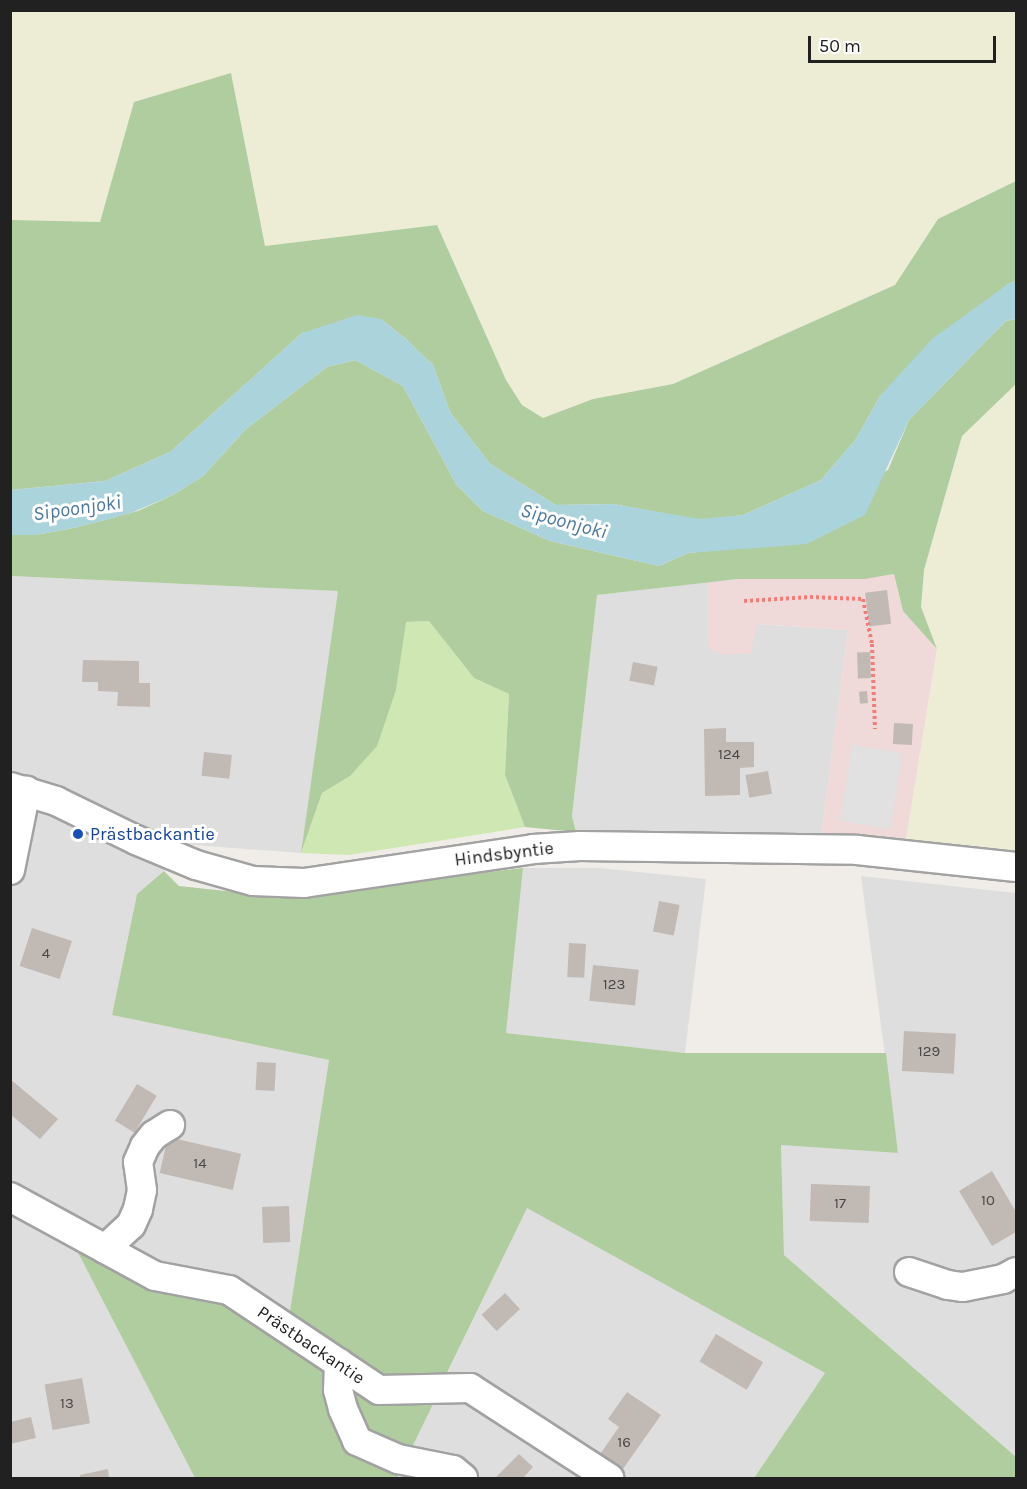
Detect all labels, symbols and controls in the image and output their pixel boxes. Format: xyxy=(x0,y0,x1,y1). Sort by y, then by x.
scale bar xyxy=(811,24,998,62)
text: 50 m xyxy=(819,35,861,57)
water label: Sipoonjoki xyxy=(32,490,122,526)
water label: Sipoonjoki xyxy=(518,498,610,544)
house number: 124 xyxy=(718,746,740,764)
place label: Prästbackantie xyxy=(90,823,215,845)
marker: Prästbackantie xyxy=(71,827,85,841)
street label: Hindsbyntie xyxy=(453,837,555,871)
house number: 4 xyxy=(42,945,50,963)
house number: 123 xyxy=(603,976,625,994)
house number: 129 xyxy=(918,1043,940,1061)
house number: 14 xyxy=(193,1155,207,1173)
house number: 10 xyxy=(981,1192,995,1210)
house number: 17 xyxy=(834,1195,846,1213)
street label: Prästbackantie xyxy=(253,1301,369,1389)
house number: 13 xyxy=(60,1395,74,1413)
house number: 16 xyxy=(617,1434,631,1452)

